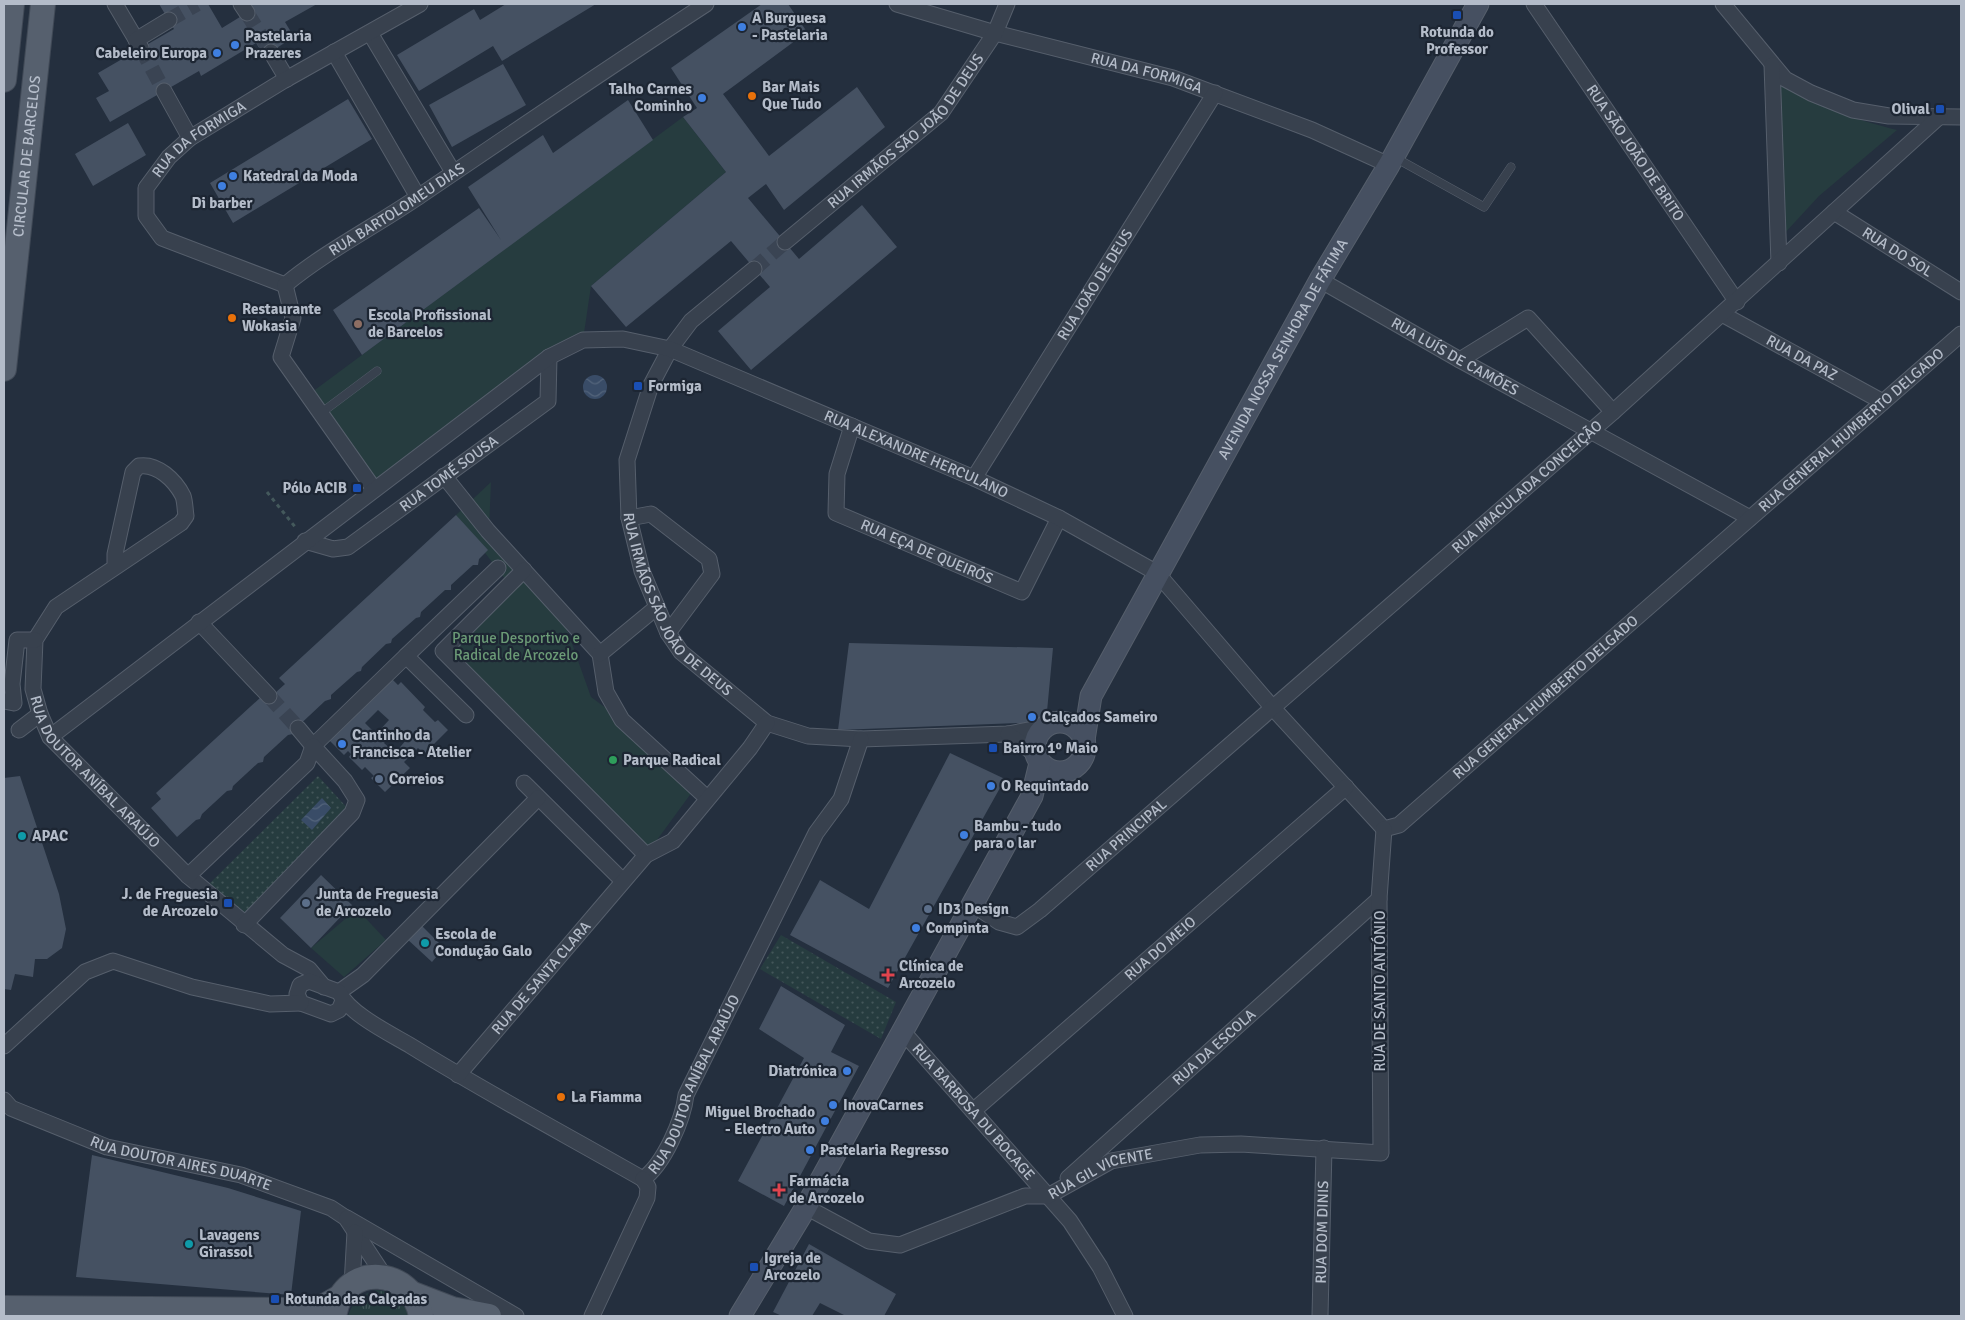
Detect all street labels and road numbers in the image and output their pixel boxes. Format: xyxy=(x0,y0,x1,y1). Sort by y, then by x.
street label: RUA DA FORMIGA xyxy=(1089,49,1205,97)
street label: RUA IRMÃOS SÃO JOÃO DE DEUS xyxy=(824,50,987,212)
street label: CIRCULAR DE BARCELOS xyxy=(9,75,44,238)
street label: RUA SÃO JOÃO DE BRITO xyxy=(1583,81,1688,224)
street label: RUA DA FORMIGA xyxy=(148,97,249,181)
street label: RUA BARTOLOMEU DIAS xyxy=(325,159,468,260)
street label: RUA DO SOL xyxy=(1859,223,1936,281)
street label: RUA JOÃO DE DEUS xyxy=(1053,226,1136,344)
street label: AVENIDA NOSSA SENHORA DE FÁTIMA xyxy=(1214,235,1352,462)
street label: RUA LUÍS DE CAMÕES xyxy=(1388,314,1522,399)
street label: RUA DA PAZ xyxy=(1763,331,1841,384)
street label: RUA GENERAL HUMBERTO DELGADO xyxy=(1755,344,1948,516)
street label: RUA ALEXANDRE HERCULANO xyxy=(821,406,1011,502)
street label: RUA IMACULADA CONCEIÇÃO xyxy=(1448,416,1606,557)
street label: RUA TOMÉ SOUSA xyxy=(396,432,502,515)
street label: RUA IRMÃOS SÃO JOÃO DE DEUS xyxy=(620,512,736,700)
street label: RUA EÇA DE QUEIRÓS xyxy=(858,515,996,588)
street label: RUA GENERAL HUMBERTO DELGADO xyxy=(1449,611,1642,783)
street label: RUA DOUTOR ANÍBAL ARAÚJO xyxy=(26,694,164,852)
street label: RUA PRINCIPAL xyxy=(1082,795,1171,875)
street label: RUA DE SANTO ANTÓNIO xyxy=(1370,910,1389,1072)
street label: RUA DO MEIO xyxy=(1121,912,1200,984)
street label: RUA DE SANTA CLARA xyxy=(488,917,595,1038)
street label: RUA DOUTOR ANÍBAL ARAÚJO xyxy=(644,991,743,1178)
street label: RUA DA ESCOLA xyxy=(1169,1005,1259,1089)
street label: RUA BARBOSA DU BOCAGE xyxy=(908,1040,1039,1184)
street label: RUA DOUTOR AIRES DUARTE xyxy=(88,1132,274,1194)
street label: RUA GIL VICENTE xyxy=(1045,1145,1154,1203)
street label: RUA DOM DINIS xyxy=(1312,1180,1332,1284)

